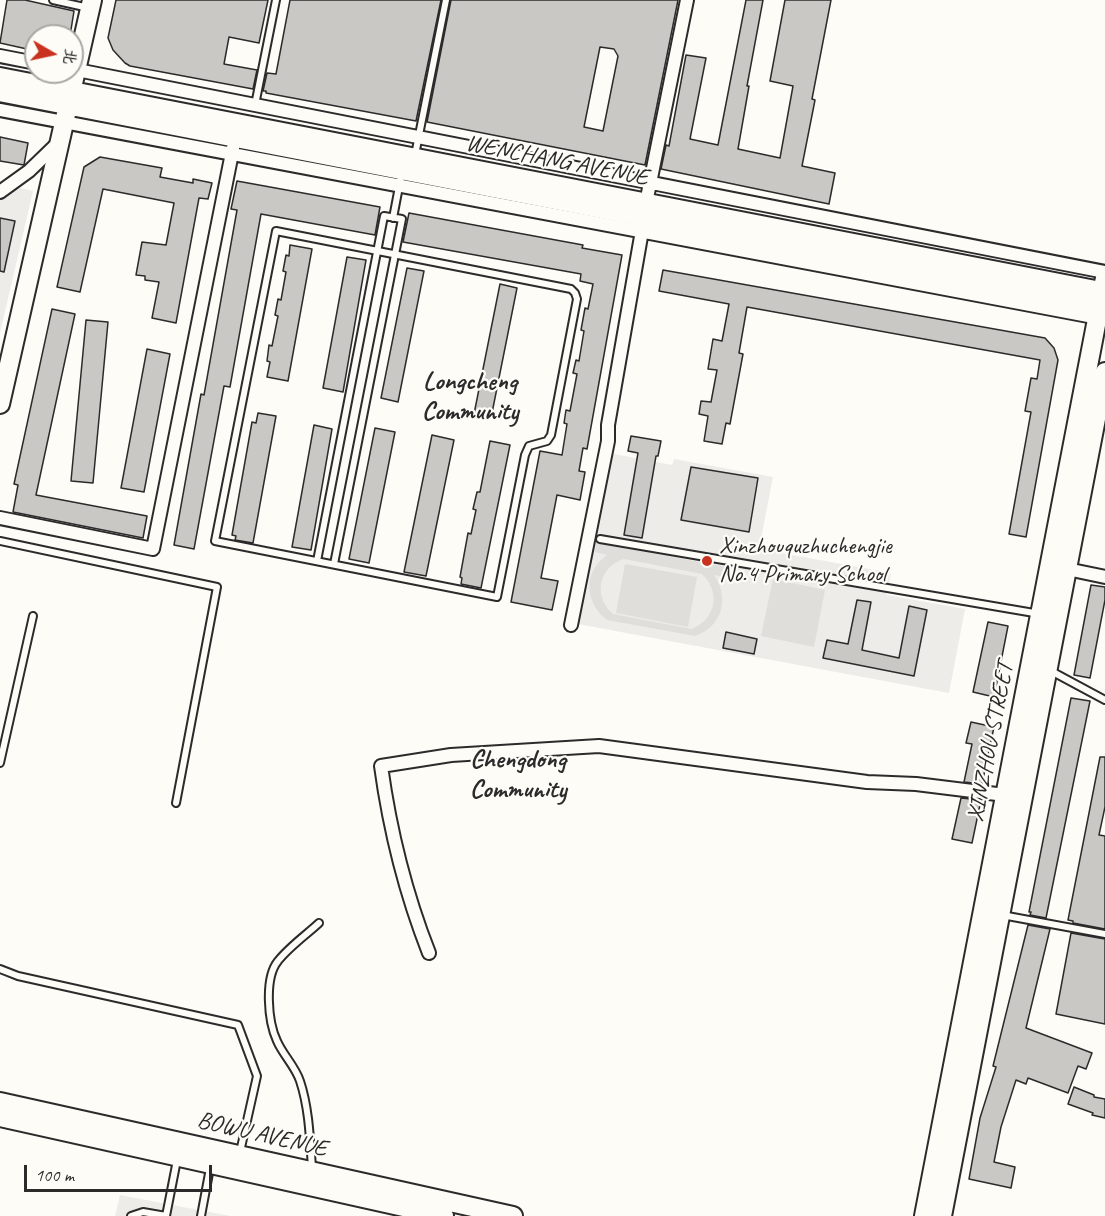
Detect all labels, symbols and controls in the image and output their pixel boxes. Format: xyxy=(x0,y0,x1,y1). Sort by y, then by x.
north arrow xyxy=(24,24,84,84)
text: 北 xyxy=(59,47,81,66)
street label: WENCHANG AVENUE xyxy=(463,129,651,193)
district label: Longcheng Community xyxy=(422,366,518,428)
place label: Xinzhouquzhuchengjie No.4 Primary School xyxy=(719,533,892,589)
marker: Xinzhouquzhuchengjie No.4 Primary School xyxy=(700,554,714,568)
street label: XINZHOU STREET xyxy=(961,660,1021,824)
district label: Chengdong Community xyxy=(470,744,566,806)
street label: BOWU AVENUE xyxy=(194,1106,330,1164)
scale bar xyxy=(27,1153,214,1191)
text: 100 m xyxy=(35,1164,74,1186)

